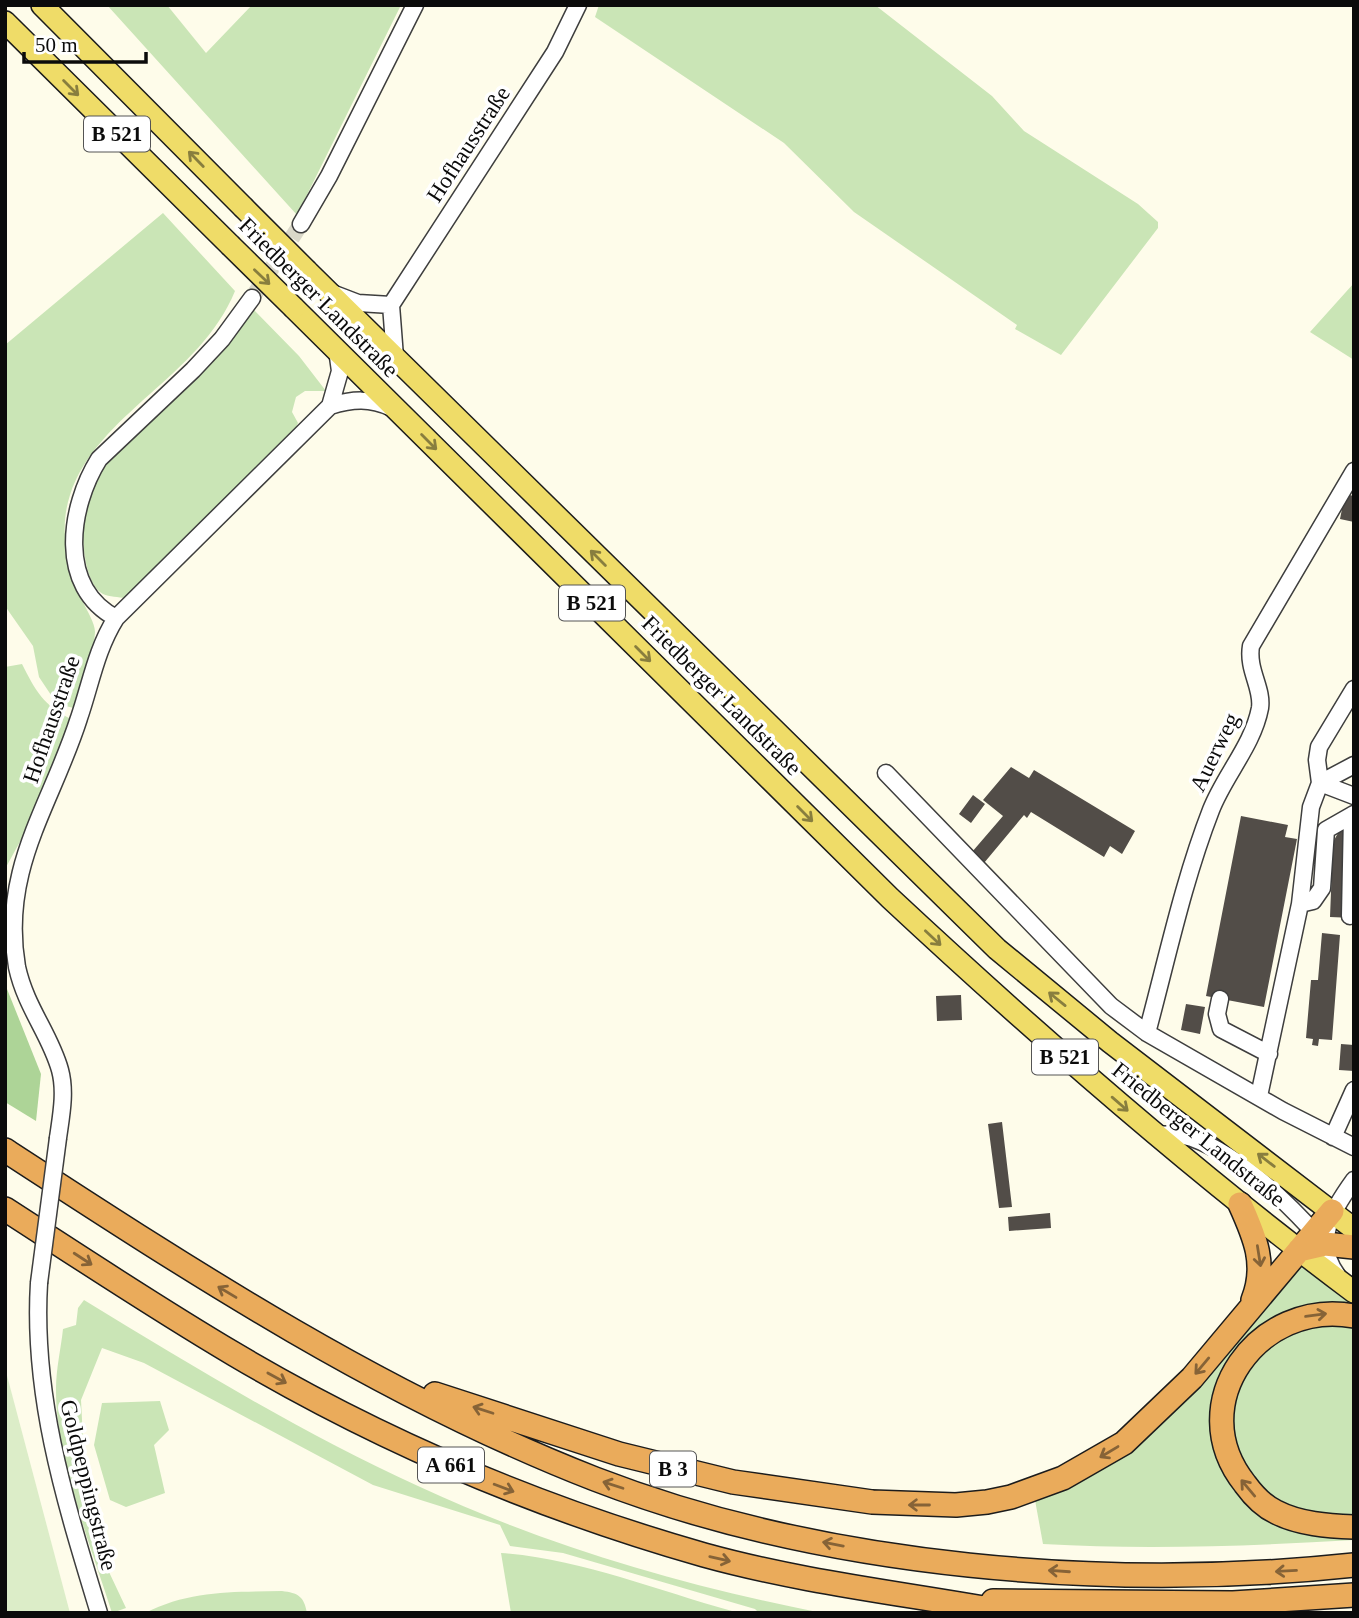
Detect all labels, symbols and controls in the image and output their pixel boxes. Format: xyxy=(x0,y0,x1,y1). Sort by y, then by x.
scale bar xyxy=(24,21,147,65)
text: 50 m xyxy=(35,33,78,57)
one-way arrow xyxy=(62,79,79,96)
street label: Hofhausstraße xyxy=(422,82,515,207)
road number: B 521 xyxy=(84,116,150,152)
one-way arrow xyxy=(187,150,204,167)
street label: Friedberger Landstraße xyxy=(234,213,403,382)
one-way arrow xyxy=(253,268,270,285)
one-way arrow xyxy=(420,434,437,451)
one-way arrow xyxy=(589,549,606,566)
road number: B 521 xyxy=(559,586,625,620)
street label: Friedberger Landstraße xyxy=(637,611,806,780)
one-way arrow xyxy=(634,645,651,662)
street label: Hofhausstraße xyxy=(18,652,85,786)
street label: Auerweg xyxy=(1185,708,1244,796)
one-way arrow xyxy=(796,805,813,822)
one-way arrow xyxy=(924,929,941,946)
one-way arrow xyxy=(1048,992,1066,1007)
road number: B 521 xyxy=(1032,1040,1098,1074)
street label: Friedberger Landstraße xyxy=(1107,1057,1290,1212)
one-way arrow xyxy=(1110,1096,1128,1112)
one-way arrow xyxy=(1257,1152,1276,1167)
one-way arrow xyxy=(1253,1244,1266,1267)
one-way arrow xyxy=(73,1253,93,1267)
one-way arrow xyxy=(217,1285,237,1299)
one-way arrow xyxy=(1304,1309,1326,1322)
one-way arrow xyxy=(1195,1356,1210,1374)
one-way arrow xyxy=(267,1371,287,1385)
street label: Goldpeppingstraße xyxy=(55,1397,122,1573)
one-way arrow xyxy=(472,1402,494,1415)
one-way arrow xyxy=(1099,1446,1119,1460)
road number: A 661 xyxy=(418,1448,484,1482)
road number: B 3 xyxy=(650,1452,696,1486)
one-way arrow xyxy=(603,1478,625,1490)
one-way arrow xyxy=(1240,1479,1256,1497)
one-way arrow xyxy=(492,1482,514,1495)
one-way arrow xyxy=(907,1498,930,1512)
one-way arrow xyxy=(822,1536,845,1550)
one-way arrow xyxy=(708,1552,731,1566)
one-way arrow xyxy=(1048,1564,1070,1577)
one-way arrow xyxy=(1275,1564,1298,1577)

